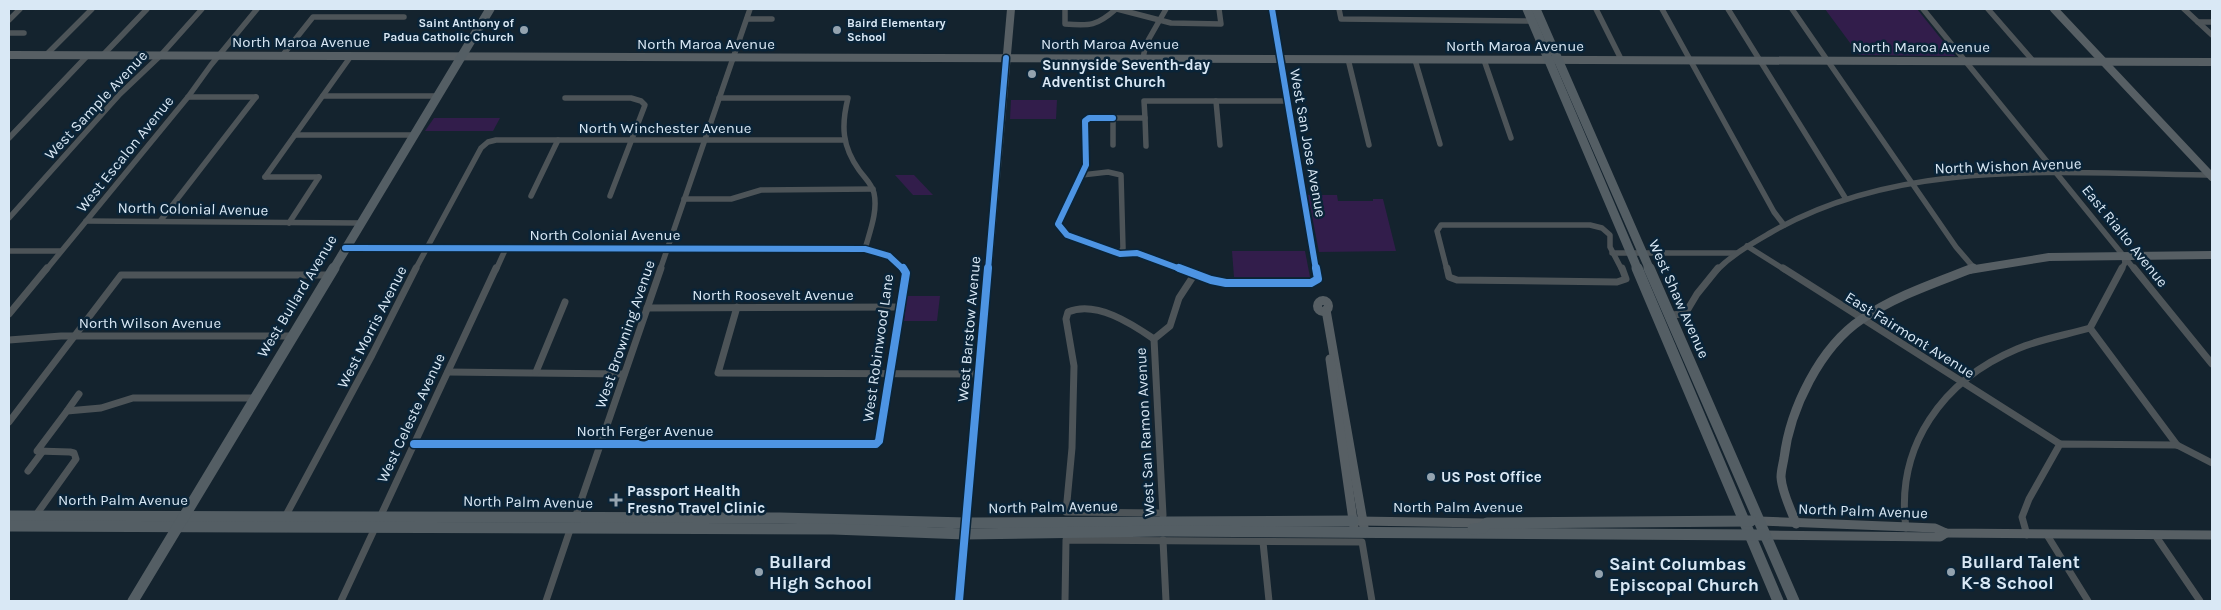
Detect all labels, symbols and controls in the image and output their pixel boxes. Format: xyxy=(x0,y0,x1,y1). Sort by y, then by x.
place label: Saint Anthony of Padua Catholic Church xyxy=(383,16,515,44)
place label: Baird Elementary School xyxy=(847,16,946,44)
marker: Saint Anthony of Padua Catholic Church xyxy=(518,24,530,36)
marker: Baird Elementary School xyxy=(831,24,843,36)
street label: North Maroa Avenue xyxy=(232,33,370,51)
street label: North Maroa Avenue xyxy=(637,35,775,53)
street label: North Maroa Avenue xyxy=(1041,35,1179,53)
street label: North Maroa Avenue xyxy=(1446,37,1584,55)
street label: North Maroa Avenue xyxy=(1852,38,1990,56)
street label: West Sample Avenue xyxy=(41,47,151,163)
place label: Sunnyside Seventh-day Adventist Church xyxy=(1042,56,1210,91)
street label: West San Jose Avenue xyxy=(1286,67,1330,219)
marker: Sunnyside Seventh-day Adventist Church xyxy=(1026,68,1038,80)
street label: West Escalon Avenue xyxy=(73,92,177,216)
street label: North Winchester Avenue xyxy=(578,119,752,137)
street label: North Wishon Avenue xyxy=(1934,154,2082,178)
street label: East Rialto Avenue xyxy=(2078,181,2172,291)
street label: North Colonial Avenue xyxy=(117,199,269,219)
street label: North Colonial Avenue xyxy=(530,226,680,244)
street label: West Bullard Avenue xyxy=(253,231,341,361)
street label: West Shaw Avenue xyxy=(1645,237,1713,361)
street label: West Barstow Avenue xyxy=(954,255,984,403)
street label: West Browning Avenue xyxy=(591,258,659,410)
street label: West Morris Avenue xyxy=(333,263,411,391)
street label: West Robinwood Lane xyxy=(859,273,897,423)
street label: North Roosevelt Avenue xyxy=(692,286,854,304)
street label: East Fairmont Avenue xyxy=(1842,288,1978,382)
street label: North Wilson Avenue xyxy=(79,314,221,332)
street label: West San Ramon Avenue xyxy=(1132,347,1158,517)
street label: West Celeste Avenue xyxy=(373,350,449,486)
street label: North Ferger Avenue xyxy=(577,422,713,440)
place label: US Post Office xyxy=(1441,468,1542,486)
marker: US Post Office xyxy=(1425,471,1437,483)
place label: Passport Health Fresno Travel Clinic xyxy=(627,482,765,517)
street label: North Palm Avenue xyxy=(58,491,188,509)
street label: North Palm Avenue xyxy=(463,492,593,512)
marker: Passport Health Fresno Travel Clinic xyxy=(609,493,623,507)
street label: North Palm Avenue xyxy=(988,497,1118,517)
street label: North Palm Avenue xyxy=(1393,498,1523,516)
street label: North Palm Avenue xyxy=(1798,500,1928,522)
place label: Bullard High School xyxy=(769,551,872,594)
place label: Bullard Talent K-8 School xyxy=(1961,551,2080,594)
place label: Saint Columbas Episcopal Church xyxy=(1609,553,1759,596)
marker: Bullard High School xyxy=(753,566,765,578)
marker: Bullard Talent K-8 School xyxy=(1945,566,1957,578)
marker: Saint Columbas Episcopal Church xyxy=(1593,568,1605,580)

